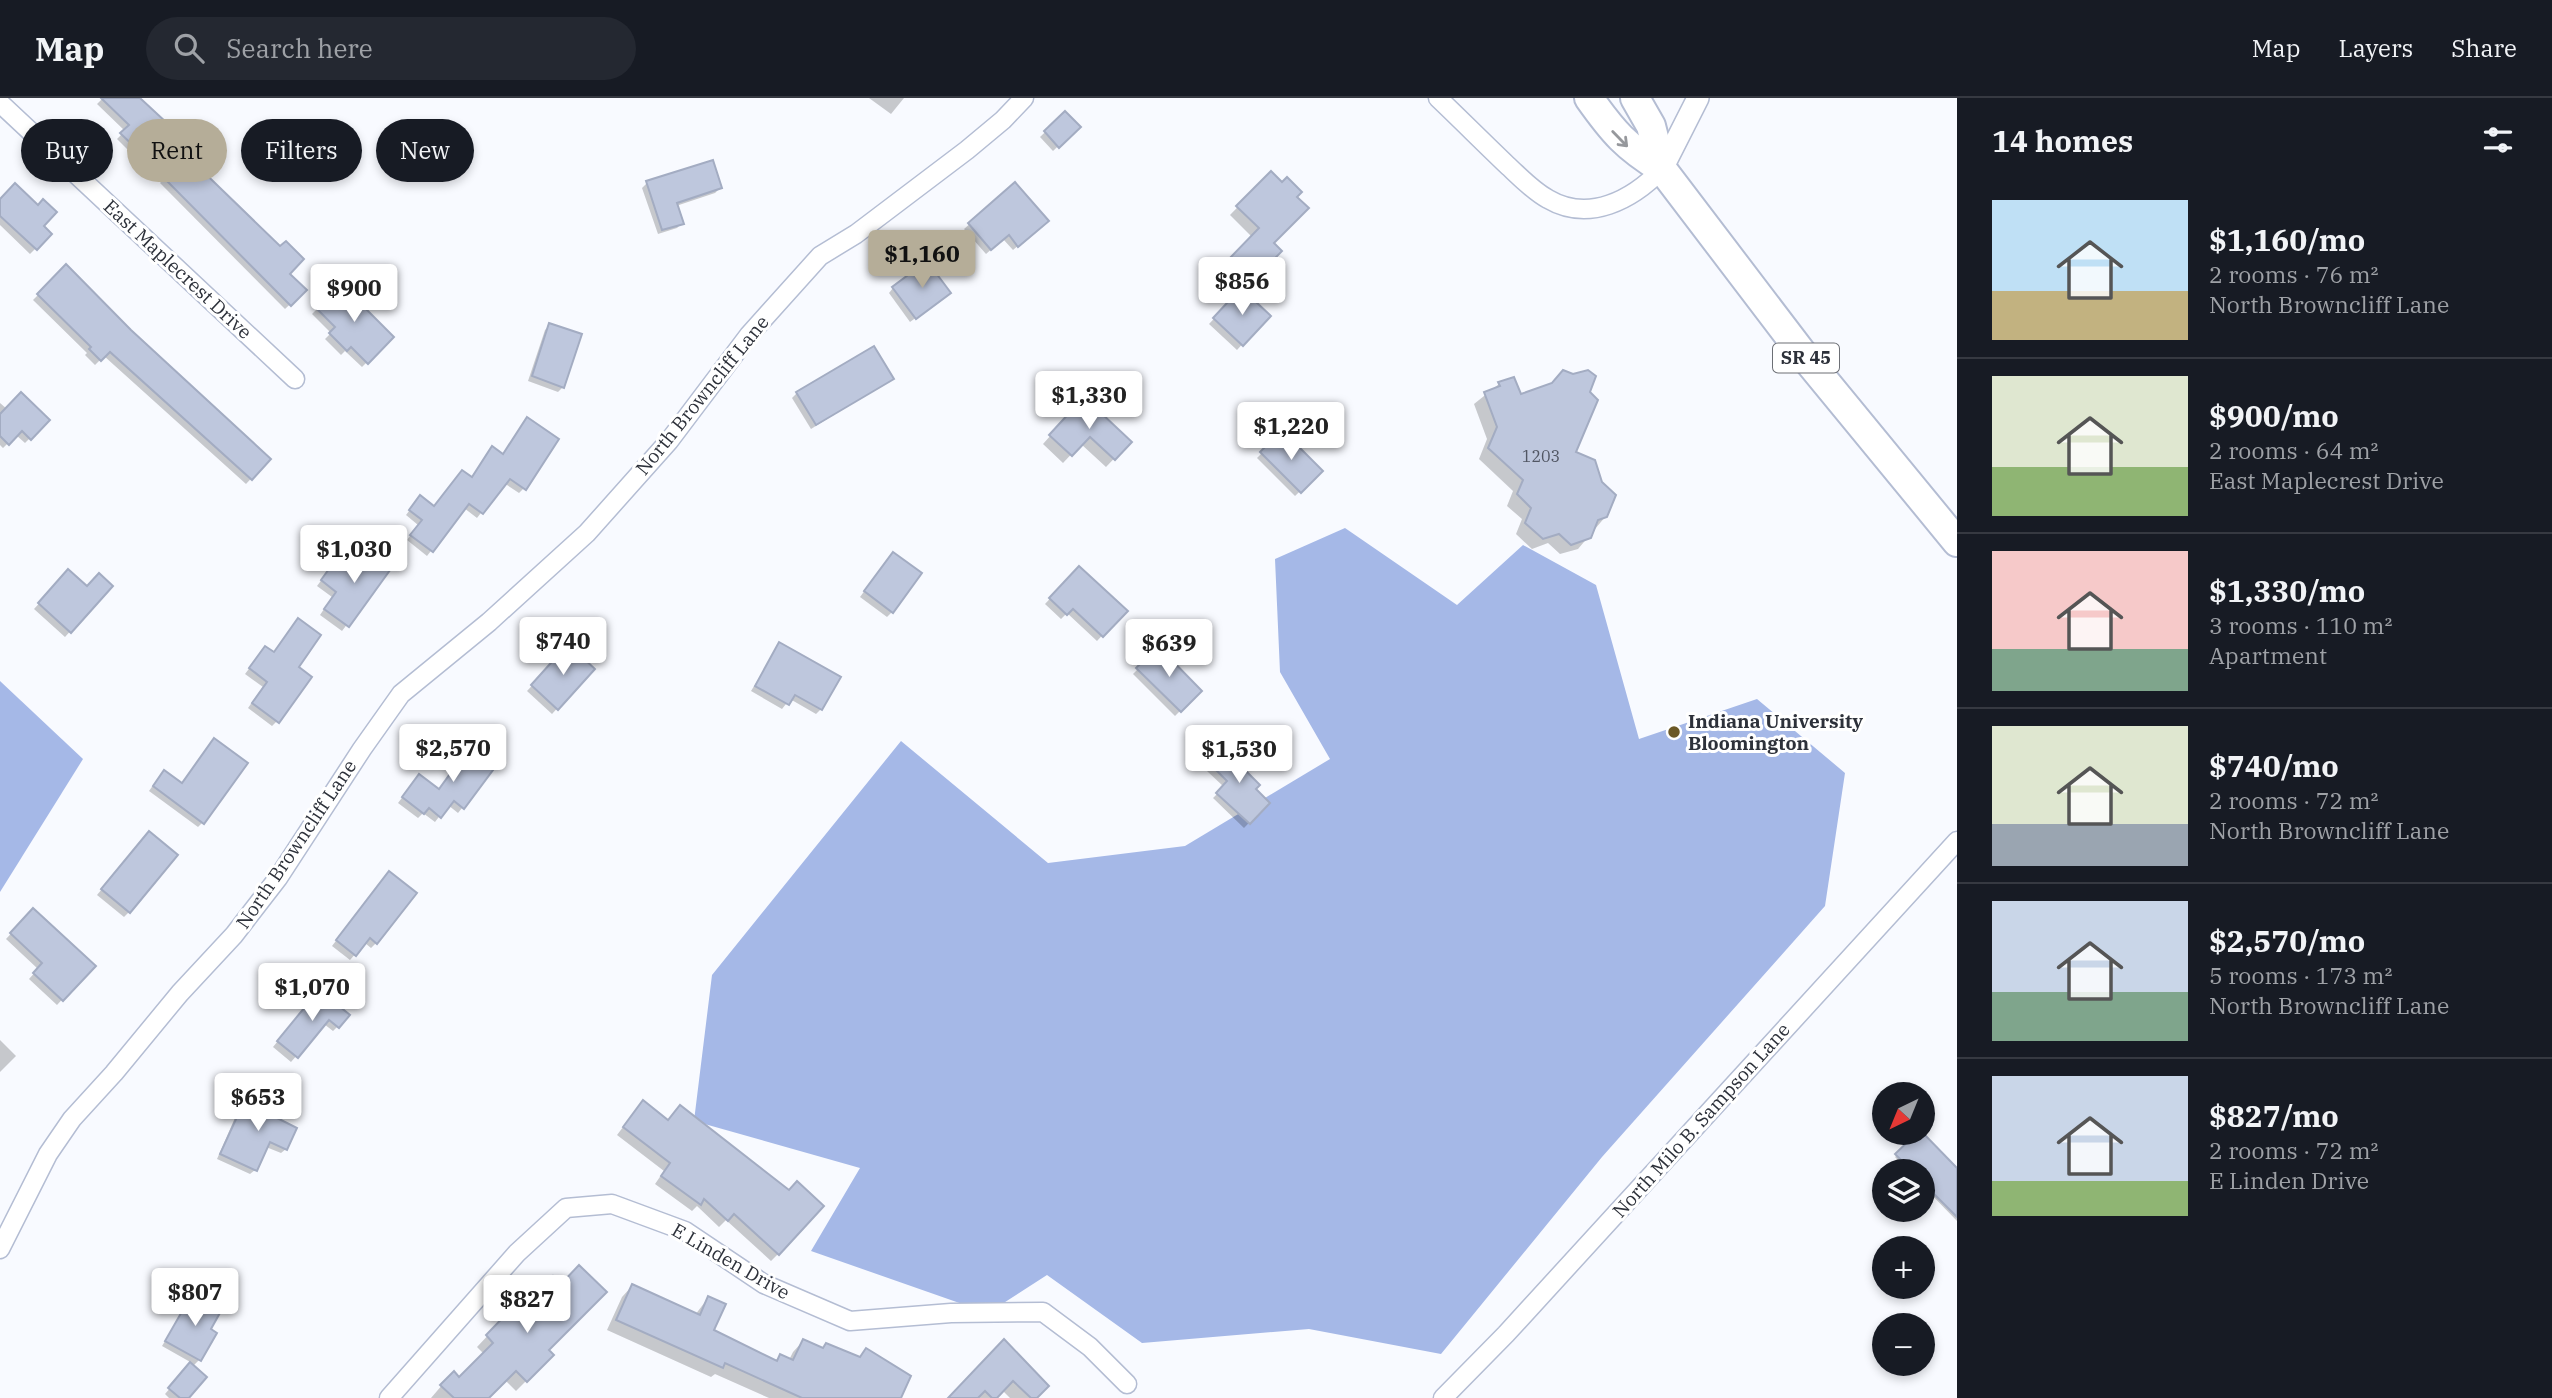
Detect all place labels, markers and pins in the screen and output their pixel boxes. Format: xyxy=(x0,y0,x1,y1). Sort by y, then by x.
pin: $1,160 xyxy=(865,230,979,290)
pin: $856 xyxy=(1201,258,1283,317)
pin: $900 xyxy=(313,264,395,324)
pin: $1,330 xyxy=(1032,372,1146,431)
pin: $1,220 xyxy=(1234,402,1348,462)
pin: $1,030 xyxy=(297,526,411,585)
pin: $740 xyxy=(522,618,604,677)
pin: $639 xyxy=(1128,620,1210,679)
place label: Indiana University Bloomington xyxy=(1688,709,1863,755)
pin: $2,570 xyxy=(396,724,510,784)
marker: Indiana University Bloomington xyxy=(1666,724,1682,740)
pin: $1,530 xyxy=(1182,726,1296,785)
pin: $1,070 xyxy=(255,964,369,1023)
pin: $653 xyxy=(217,1074,299,1133)
pin: $807 xyxy=(154,1268,236,1328)
pin: $827 xyxy=(486,1276,568,1335)

